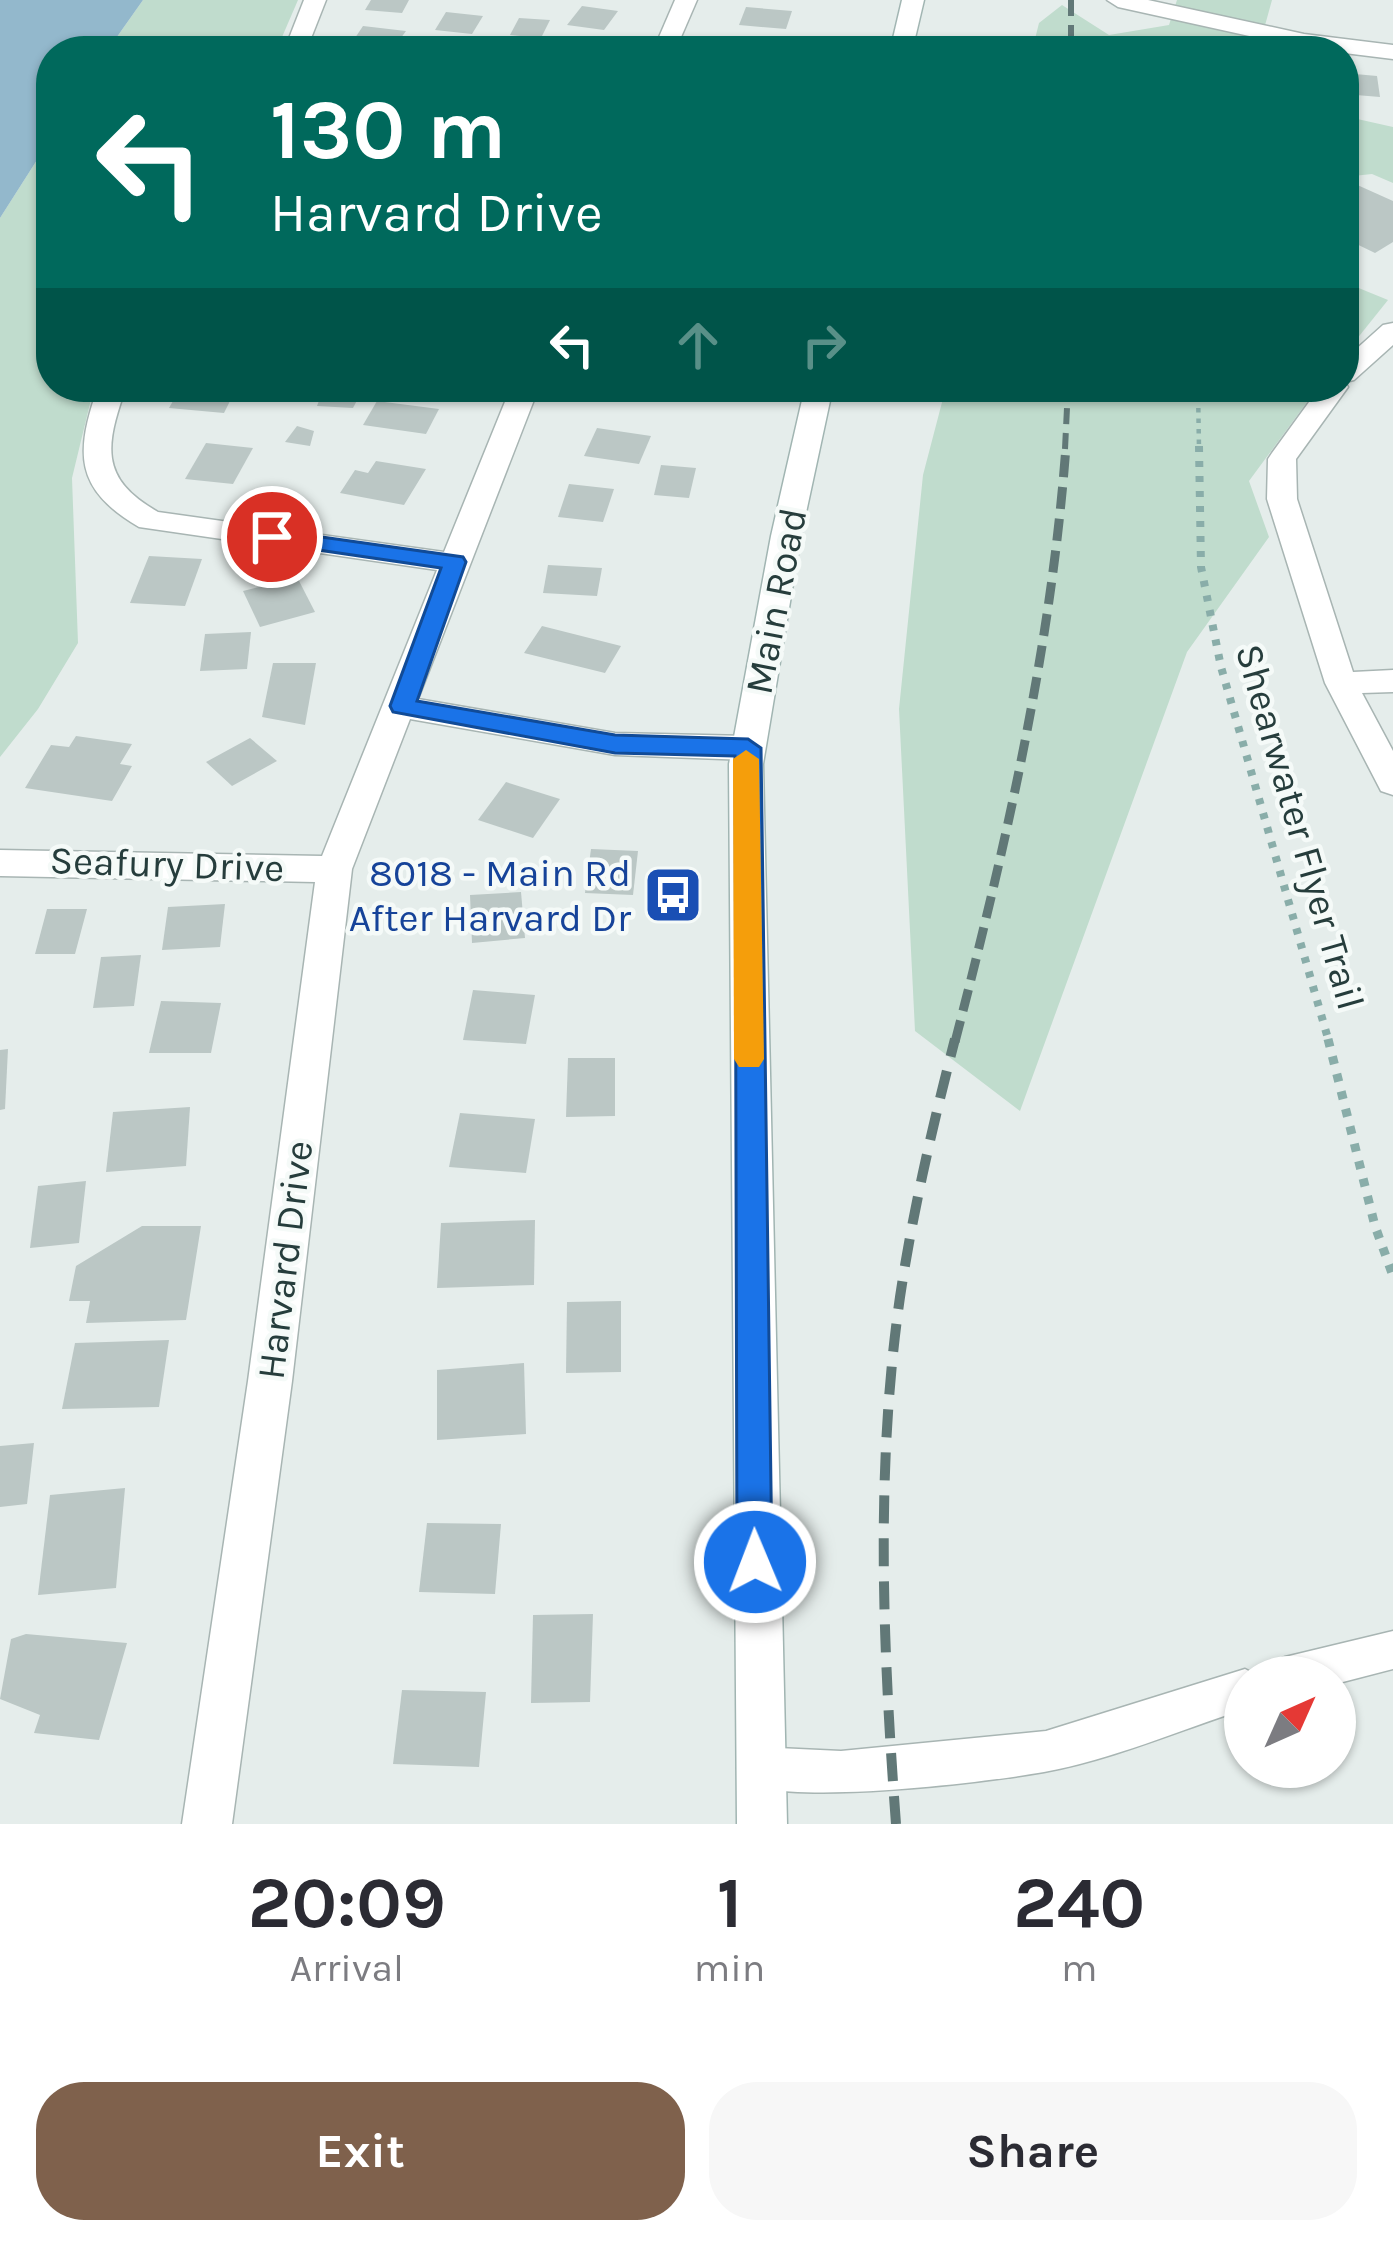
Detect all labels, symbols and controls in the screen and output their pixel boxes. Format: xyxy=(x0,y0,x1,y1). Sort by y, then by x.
text: 130 m xyxy=(270,81,506,179)
icon: left xyxy=(72,84,228,240)
text: Harvard Drive xyxy=(270,181,603,245)
icon: left xyxy=(539,312,605,378)
icon: ahead xyxy=(665,312,731,378)
icon: right xyxy=(791,312,857,378)
pin xyxy=(221,486,323,588)
icon: arrive xyxy=(239,504,305,570)
street label: Main Road xyxy=(735,504,817,698)
street label: Shearwater Flyer Trail xyxy=(1226,639,1374,1015)
street label: Seafury Drive xyxy=(49,837,285,891)
place label: 8018 - Main Rd After Harvard Dr xyxy=(349,850,632,941)
bus stop icon: 8018 - Main Rd After Harvard Dr xyxy=(642,864,704,926)
street label: Harvard Drive xyxy=(248,1138,322,1382)
position arrow xyxy=(692,1499,818,1625)
north arrow xyxy=(1224,1656,1356,1788)
map controls xyxy=(1224,1656,1356,1788)
text: 20:09 xyxy=(248,1861,446,1945)
text: 1 xyxy=(717,1861,742,1945)
text: 240 xyxy=(1013,1861,1145,1945)
text: Arrival xyxy=(290,1945,404,1991)
text: min xyxy=(694,1945,765,1991)
text: m xyxy=(1061,1945,1097,1991)
button: Exit xyxy=(36,2082,685,2220)
button: Share xyxy=(709,2082,1357,2220)

